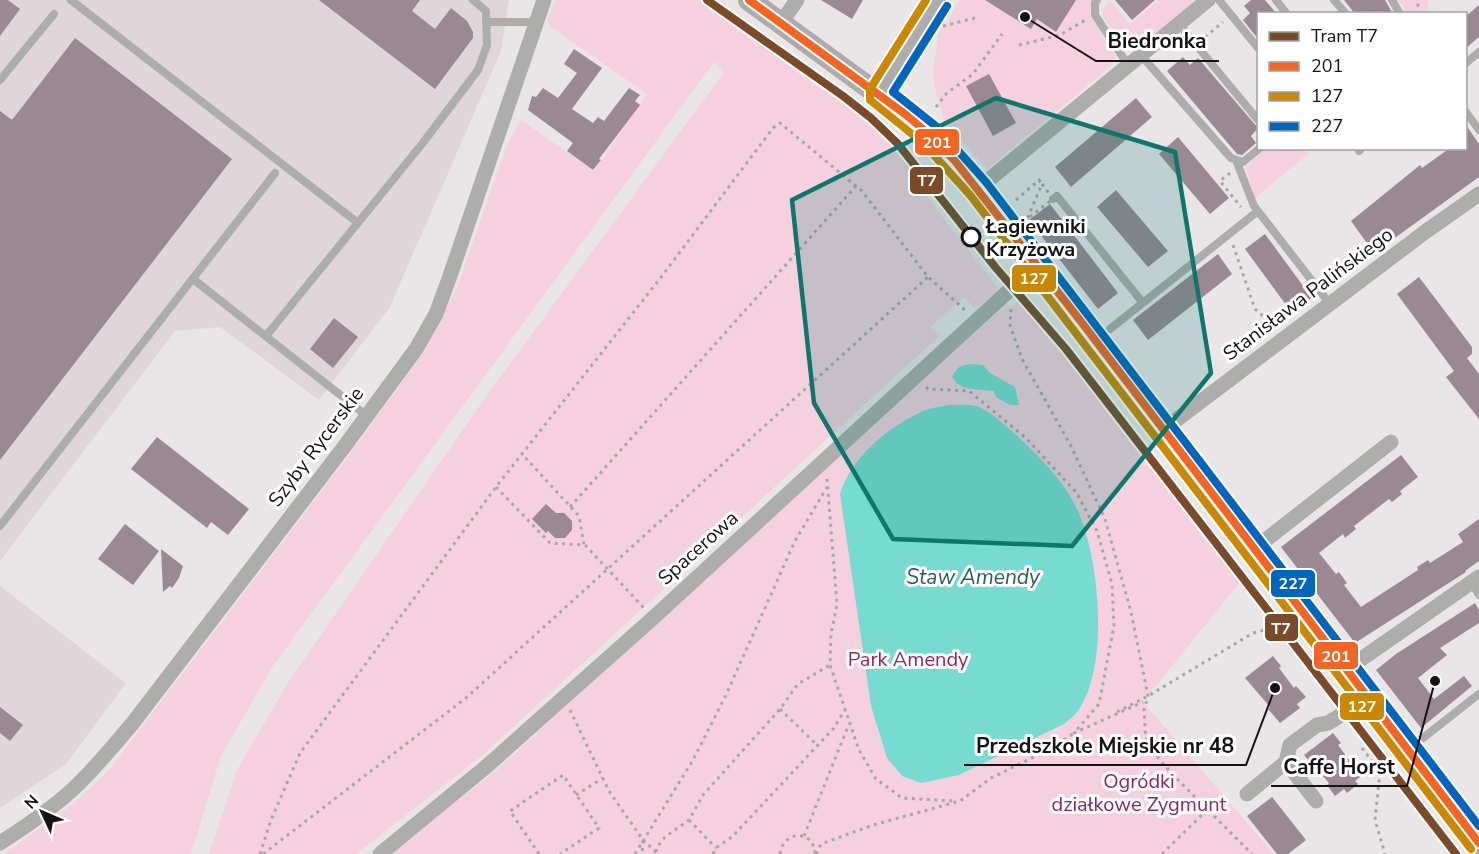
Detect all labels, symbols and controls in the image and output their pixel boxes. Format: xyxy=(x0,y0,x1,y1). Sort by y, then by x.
legend xyxy=(1257,12,1467,150)
callout: Biedronka xyxy=(1096,22,1219,61)
text: Tram T7 xyxy=(1311,24,1378,48)
text: Biedronka xyxy=(1108,27,1206,55)
text: 201 xyxy=(1311,54,1343,78)
text: 127 xyxy=(1311,84,1343,108)
text: 227 xyxy=(1311,114,1343,138)
line badge: 201 xyxy=(914,128,960,156)
text: 201 xyxy=(923,132,951,154)
line badge: T7 xyxy=(909,166,944,195)
text: T7 xyxy=(917,170,937,192)
place label: Łagiewniki Krzyżowa xyxy=(985,213,1086,263)
street label: Stanisława Palińskiego xyxy=(1217,221,1399,367)
marker: Łagiewniki Krzyżowa xyxy=(961,227,981,247)
line badge: 127 xyxy=(1011,264,1057,293)
text: 127 xyxy=(1020,268,1048,290)
street label: Szyby Rycerskie xyxy=(262,381,370,513)
street label: Spacerowa xyxy=(652,505,744,591)
water label: Staw Amendy xyxy=(906,563,1041,591)
line badge: 227 xyxy=(1270,569,1316,598)
text: 227 xyxy=(1279,573,1307,595)
line badge: T7 xyxy=(1264,613,1299,642)
text: T7 xyxy=(1271,618,1291,640)
line badge: 201 xyxy=(1313,641,1359,670)
park label: Park Amendy xyxy=(848,646,969,673)
text: 201 xyxy=(1322,646,1350,668)
line badge: 127 xyxy=(1339,692,1385,721)
text: 127 xyxy=(1348,696,1376,718)
callout: Przedszkole Miejskie nr 48 xyxy=(964,726,1246,765)
text: Przedszkole Miejskie nr 48 xyxy=(976,732,1234,760)
callout: Caffe Horst xyxy=(1271,747,1407,786)
text: Caffe Horst xyxy=(1283,753,1396,781)
park label: Ogródki działkowe Zygmunt xyxy=(1051,768,1228,818)
north arrow xyxy=(12,782,72,842)
text: N xyxy=(20,790,44,814)

